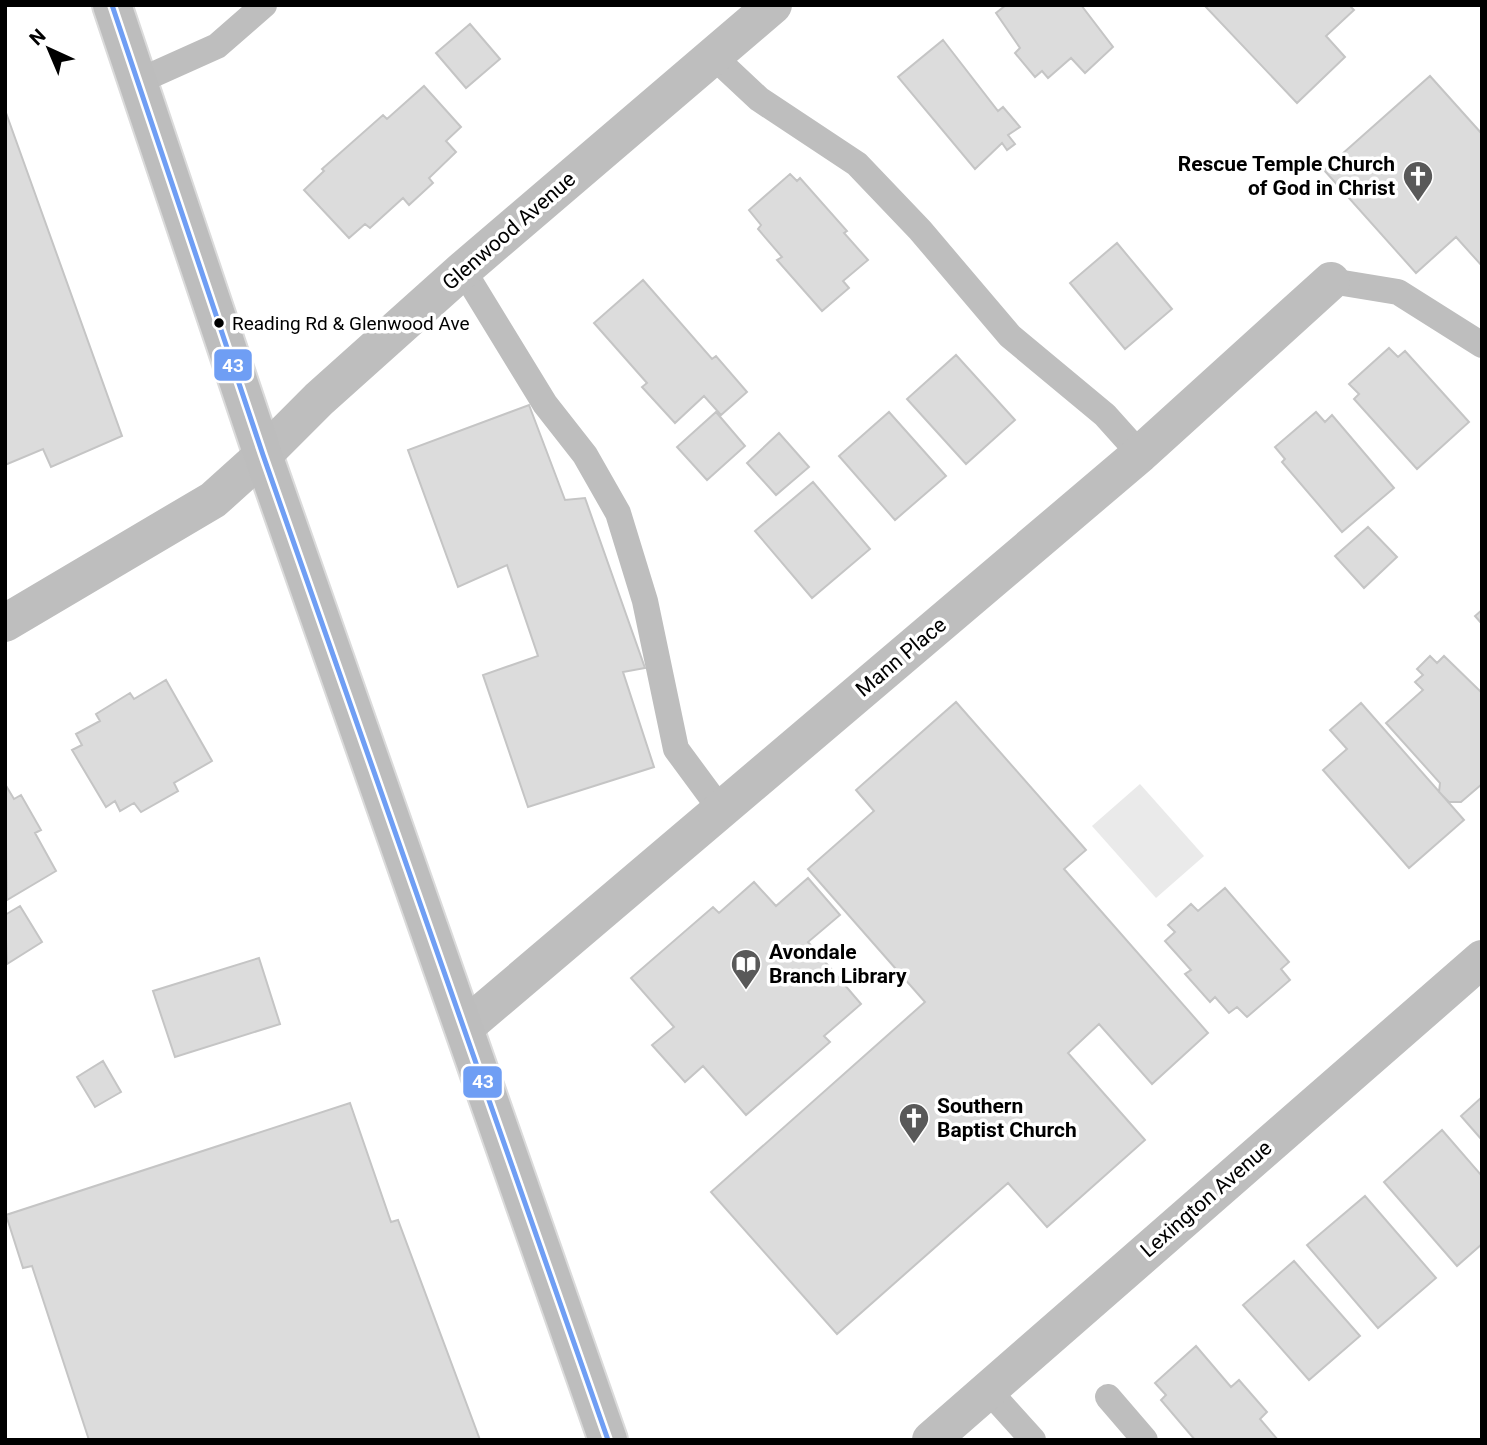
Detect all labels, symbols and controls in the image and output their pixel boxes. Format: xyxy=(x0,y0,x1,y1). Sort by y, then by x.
north arrow xyxy=(14,14,84,84)
text: N xyxy=(25,24,50,50)
place label: Rescue Temple Church of God in Christ xyxy=(1178,152,1395,200)
church icon: Rescue Temple Church of God in Christ xyxy=(1401,159,1435,203)
street label: Glenwood Avenue xyxy=(438,167,580,295)
place label: Reading Rd & Glenwood Ave xyxy=(232,312,470,335)
marker: Reading Rd & Glenwood Ave xyxy=(212,316,226,330)
line badge: 43 xyxy=(213,348,253,382)
text: 43 xyxy=(222,354,244,377)
street label: Mann Place xyxy=(851,612,951,702)
place label: Avondale Branch Library xyxy=(769,940,907,988)
library icon: Avondale Branch Library xyxy=(729,947,763,991)
line badge: 43 xyxy=(462,1065,503,1099)
text: 43 xyxy=(472,1070,494,1093)
place label: Southern Baptist Church xyxy=(937,1094,1077,1142)
church icon: Southern Baptist Church xyxy=(897,1101,931,1145)
street label: Lexington Avenue xyxy=(1136,1136,1276,1262)

